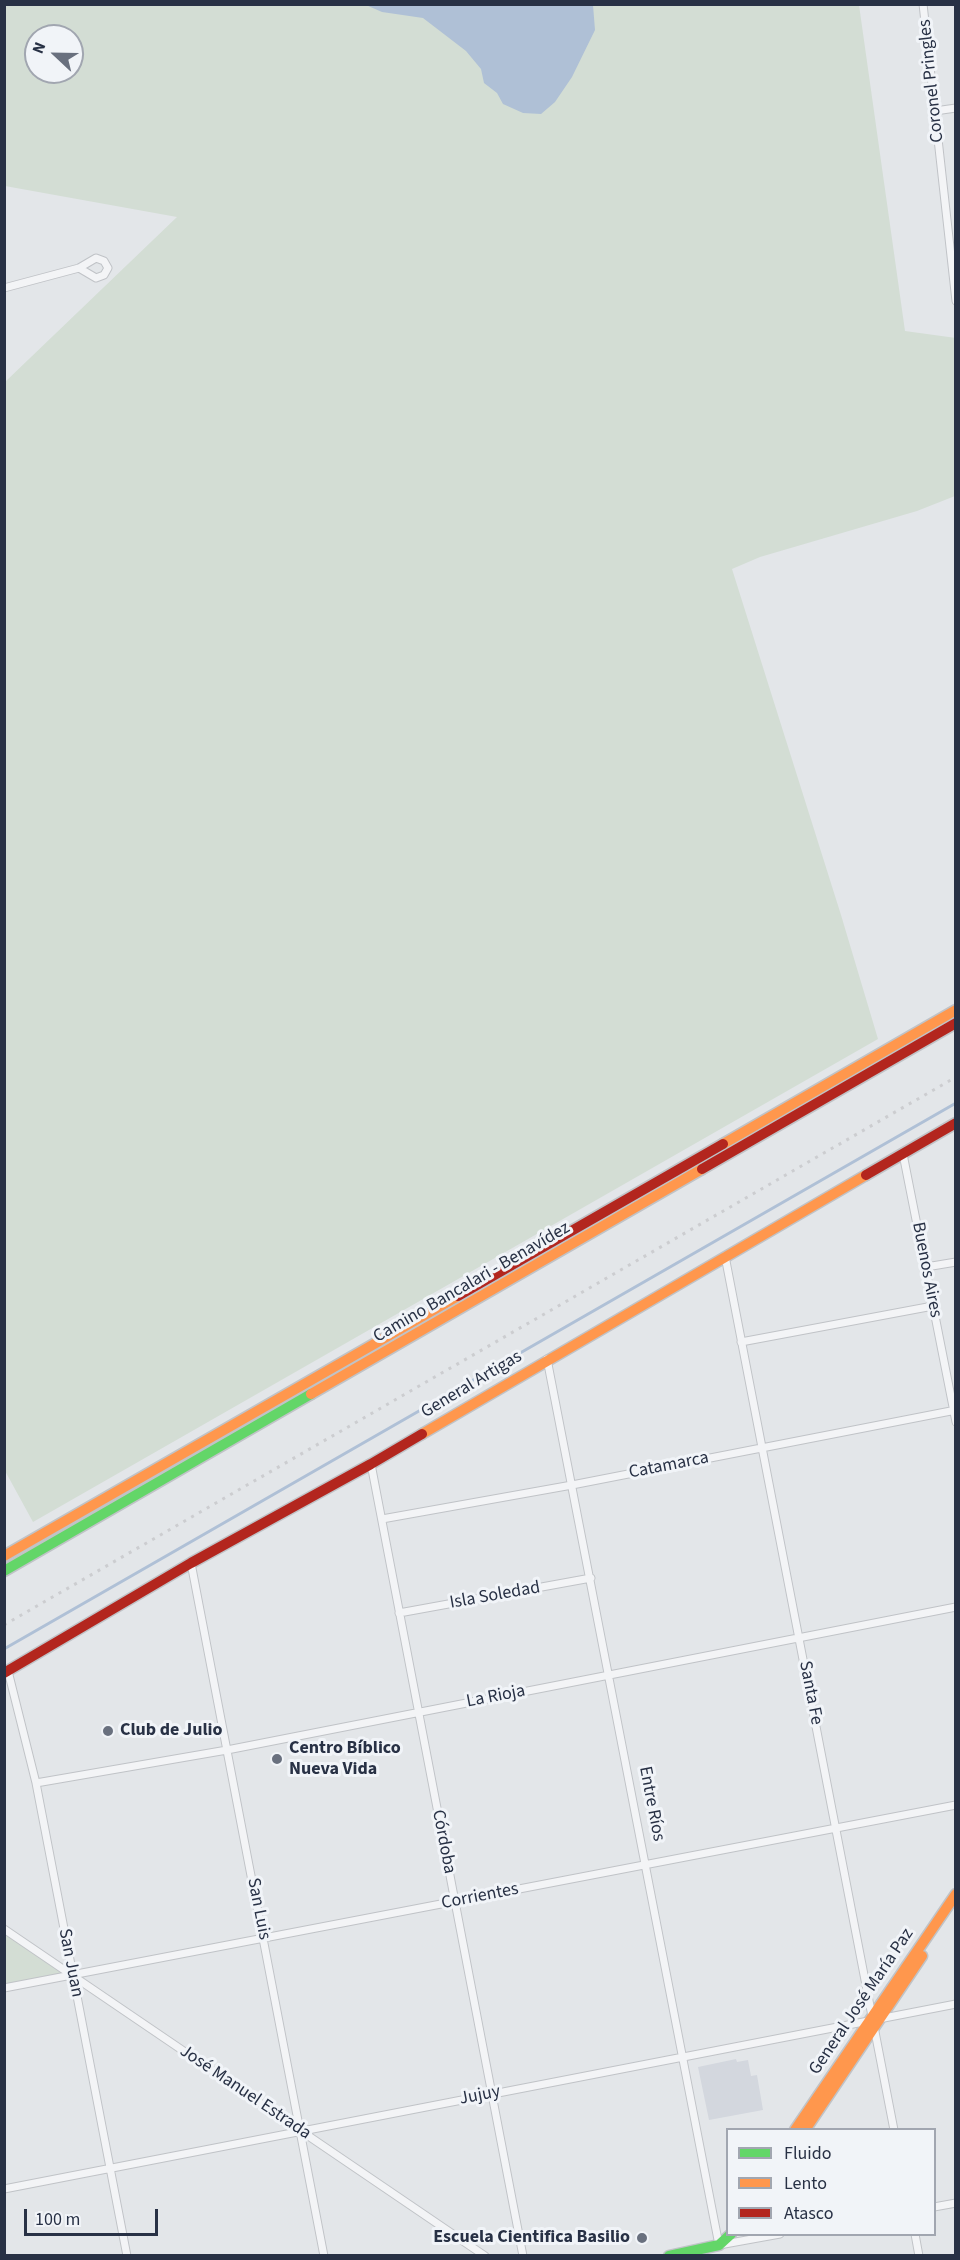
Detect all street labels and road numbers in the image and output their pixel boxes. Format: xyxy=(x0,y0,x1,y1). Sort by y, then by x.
street label: Coronel Pringles xyxy=(915,18,949,144)
street label: Camino Bancalari - Benavídez xyxy=(370,1218,574,1348)
street label: Buenos Aires xyxy=(906,1220,946,1320)
street label: General Artigas xyxy=(418,1346,526,1424)
street label: Catamarca xyxy=(627,1448,711,1484)
street label: Isla Soledad xyxy=(448,1577,542,1615)
street label: Santa Fe xyxy=(793,1659,827,1727)
street label: La Rioja xyxy=(465,1681,527,1713)
street label: Entre Ríos xyxy=(633,1765,669,1843)
street label: Córdoba xyxy=(426,1808,460,1876)
street label: San Luis xyxy=(241,1876,275,1942)
street label: Corrientes xyxy=(440,1879,520,1915)
street label: General José María Paz xyxy=(805,1925,919,2079)
street label: San Juan xyxy=(53,1927,87,1999)
street label: José Manuel Estrada xyxy=(175,2041,315,2145)
street label: Jujuy xyxy=(458,2081,502,2111)

